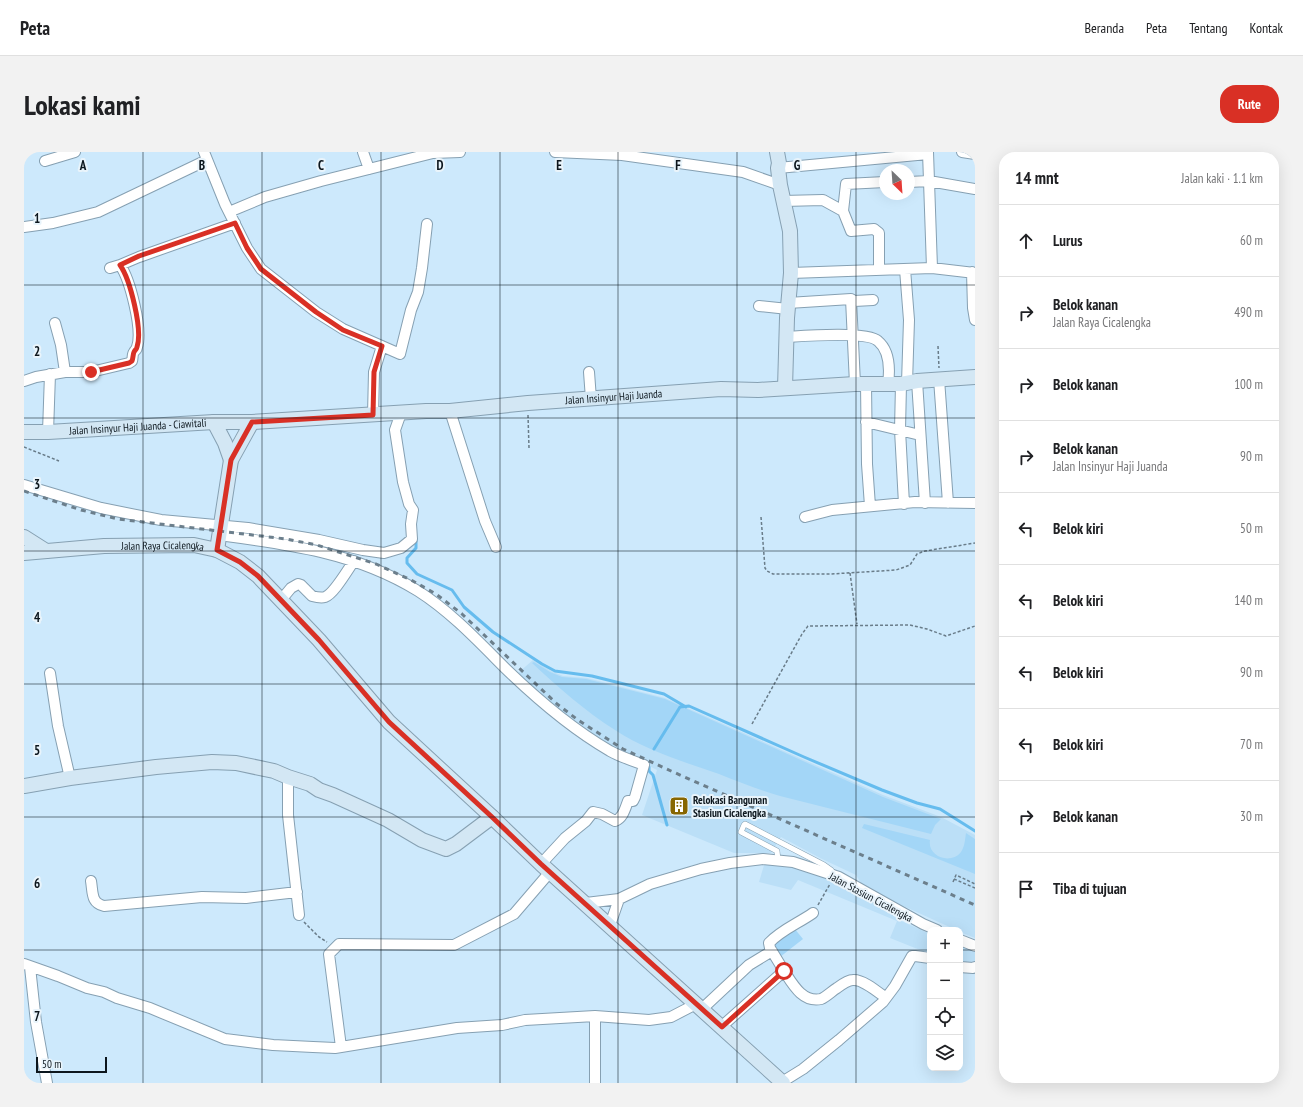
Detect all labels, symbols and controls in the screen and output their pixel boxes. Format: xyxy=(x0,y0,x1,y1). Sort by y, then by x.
text: Peta xyxy=(20,16,50,40)
text: Beranda xyxy=(1084,19,1124,37)
text: Peta xyxy=(1146,19,1167,37)
text: Tentang xyxy=(1189,19,1228,37)
text: Kontak xyxy=(1250,19,1283,37)
button: Rute xyxy=(1220,85,1279,123)
text: Lokasi kami xyxy=(24,86,141,123)
text: A xyxy=(79,157,87,174)
text: B xyxy=(199,157,205,174)
text: C xyxy=(318,157,324,174)
text: D xyxy=(437,157,444,174)
text: E xyxy=(556,157,562,174)
text: F xyxy=(675,157,681,174)
text: G xyxy=(794,157,801,174)
north arrow xyxy=(879,164,915,200)
text: 14 mnt xyxy=(1015,167,1059,189)
text: Jalan kaki · 1.1 km xyxy=(1181,170,1263,187)
text: 1 xyxy=(34,210,40,227)
icon: ahead xyxy=(1015,230,1037,252)
text: Lurus xyxy=(1053,231,1082,250)
text: 60 m xyxy=(1240,232,1263,249)
text: Belok kanan xyxy=(1053,295,1118,314)
icon: right xyxy=(1015,302,1037,324)
text: 490 m xyxy=(1234,304,1263,321)
text: Jalan Raya Cicalengka xyxy=(1053,314,1151,331)
text: 2 xyxy=(34,343,40,360)
route end xyxy=(82,363,100,381)
icon: right xyxy=(1015,374,1037,396)
text: Belok kanan xyxy=(1053,375,1118,394)
text: 100 m xyxy=(1234,376,1263,393)
street label: Jalan Insinyur Haji Juanda xyxy=(564,386,663,407)
street label: Jalan Insinyur Haji Juanda - Ciawitali xyxy=(68,415,207,438)
text: Belok kanan xyxy=(1053,439,1118,458)
icon: right xyxy=(1015,446,1037,468)
text: 90 m xyxy=(1240,448,1263,465)
text: Jalan Insinyur Haji Juanda xyxy=(1053,458,1168,475)
text: 3 xyxy=(34,476,40,493)
icon: left xyxy=(1015,518,1037,540)
text: Belok kiri xyxy=(1053,519,1103,538)
text: 50 m xyxy=(1240,520,1263,537)
street label: Jalan Raya Cicalengka xyxy=(120,538,205,554)
icon: left xyxy=(1015,590,1037,612)
text: Belok kiri xyxy=(1053,591,1103,610)
text: 140 m xyxy=(1234,592,1263,609)
text: 4 xyxy=(34,609,41,626)
icon: left xyxy=(1015,662,1037,684)
text: Belok kiri xyxy=(1053,663,1103,682)
text: 90 m xyxy=(1240,664,1263,681)
icon: left xyxy=(1015,734,1037,756)
text: Belok kiri xyxy=(1053,735,1103,754)
text: 70 m xyxy=(1240,736,1263,753)
text: 5 xyxy=(34,742,40,759)
place label: Relokasi Bangunan Stasiun Cicalengka xyxy=(693,793,767,820)
building icon: Relokasi Bangunan Stasiun Cicalengka xyxy=(668,795,690,817)
icon: right xyxy=(1015,806,1037,828)
text: Belok kanan xyxy=(1053,807,1118,826)
text: 30 m xyxy=(1240,808,1263,825)
street label: Jalan Stasiun Cicalengka xyxy=(826,869,915,925)
text: 6 xyxy=(34,875,40,892)
icon: arrive xyxy=(1015,878,1037,900)
text: Tiba di tujuan xyxy=(1053,879,1127,898)
map controls xyxy=(927,927,963,1071)
button: + xyxy=(927,927,963,963)
route start xyxy=(775,962,793,980)
button: − xyxy=(927,963,963,999)
button: locate xyxy=(927,999,963,1035)
text: 7 xyxy=(34,1008,40,1025)
button: layers xyxy=(927,1035,963,1071)
scale bar xyxy=(36,1055,107,1074)
text: 50 m xyxy=(42,1057,61,1071)

